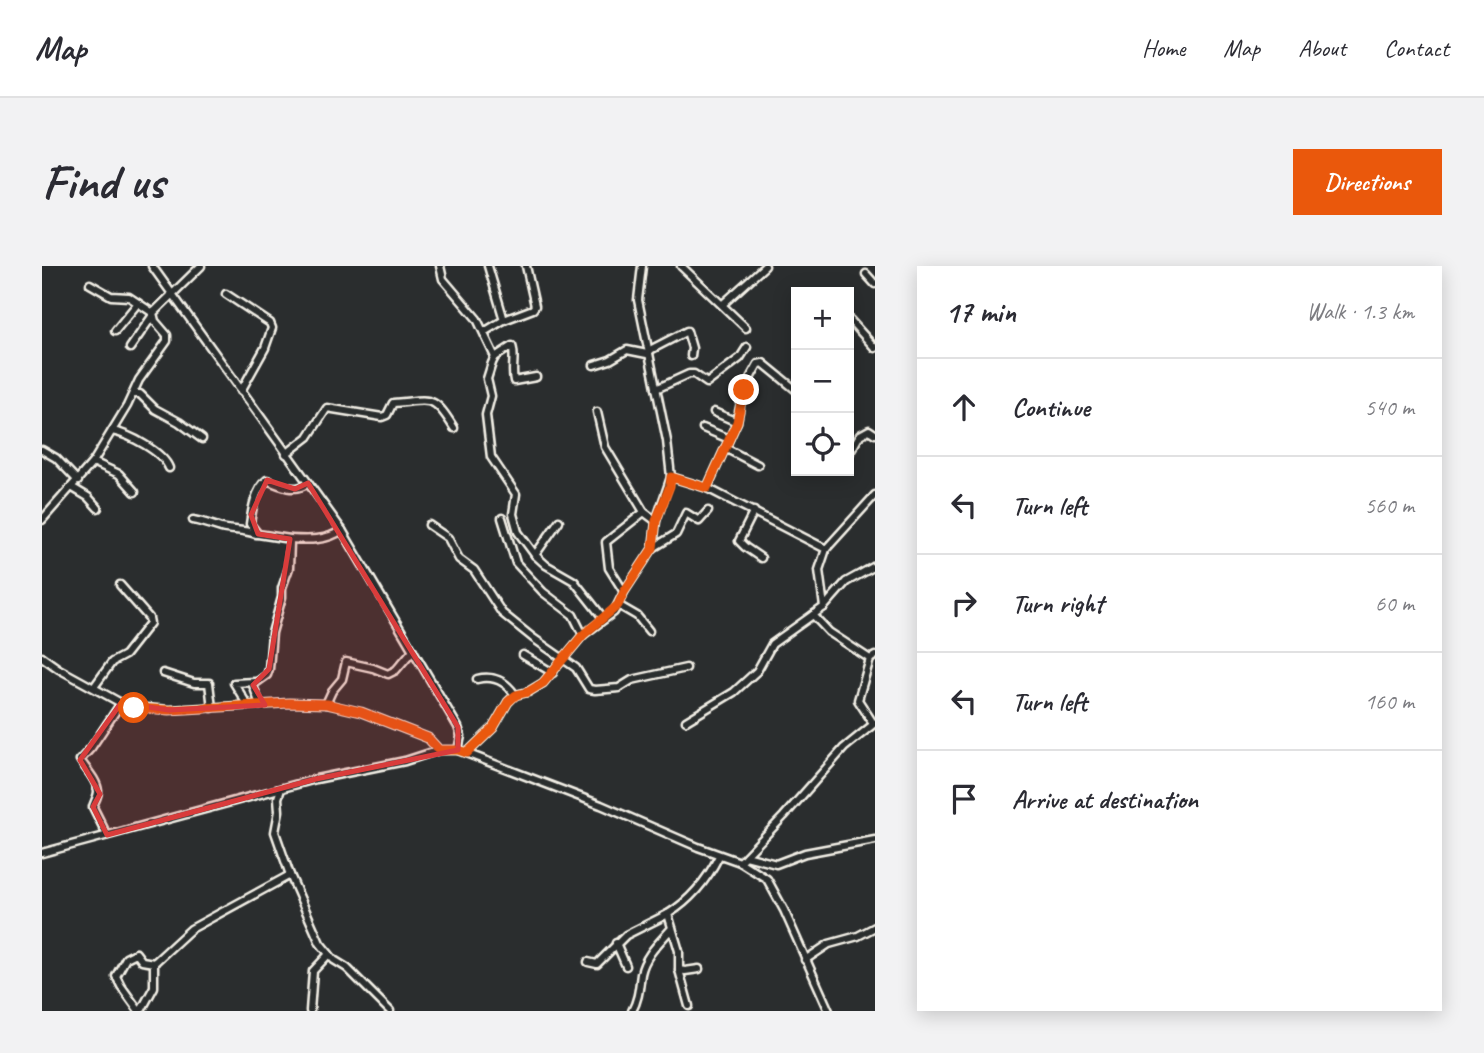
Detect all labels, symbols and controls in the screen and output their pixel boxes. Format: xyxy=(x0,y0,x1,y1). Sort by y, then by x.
text: Map xyxy=(35,27,86,69)
text: Home xyxy=(1142,33,1185,63)
text: Map xyxy=(1223,33,1260,63)
text: About xyxy=(1298,33,1346,63)
text: Contact xyxy=(1384,33,1449,63)
button: Directions xyxy=(1293,149,1442,215)
text: Find us xyxy=(42,151,164,213)
map controls xyxy=(791,287,854,476)
button: + xyxy=(791,287,854,350)
text: 17 min xyxy=(945,293,1016,331)
text: Walk · 1.3 km xyxy=(1306,297,1414,326)
button: − xyxy=(791,350,854,413)
route end xyxy=(728,374,759,405)
icon: ahead xyxy=(945,388,983,426)
text: Continue xyxy=(1012,391,1090,424)
text: 540 m xyxy=(1365,393,1414,422)
button: locate xyxy=(791,413,854,476)
icon: left xyxy=(945,486,983,524)
text: Turn left xyxy=(1012,489,1087,522)
text: 560 m xyxy=(1365,491,1414,520)
icon: right xyxy=(945,584,983,622)
text: Turn right xyxy=(1012,587,1103,620)
text: 60 m xyxy=(1375,589,1414,618)
icon: left xyxy=(945,682,983,720)
text: Turn left xyxy=(1012,685,1087,718)
text: 160 m xyxy=(1365,687,1414,716)
route start xyxy=(118,692,149,723)
icon: arrive xyxy=(945,780,983,818)
text: Arrive at destination xyxy=(1012,783,1198,816)

